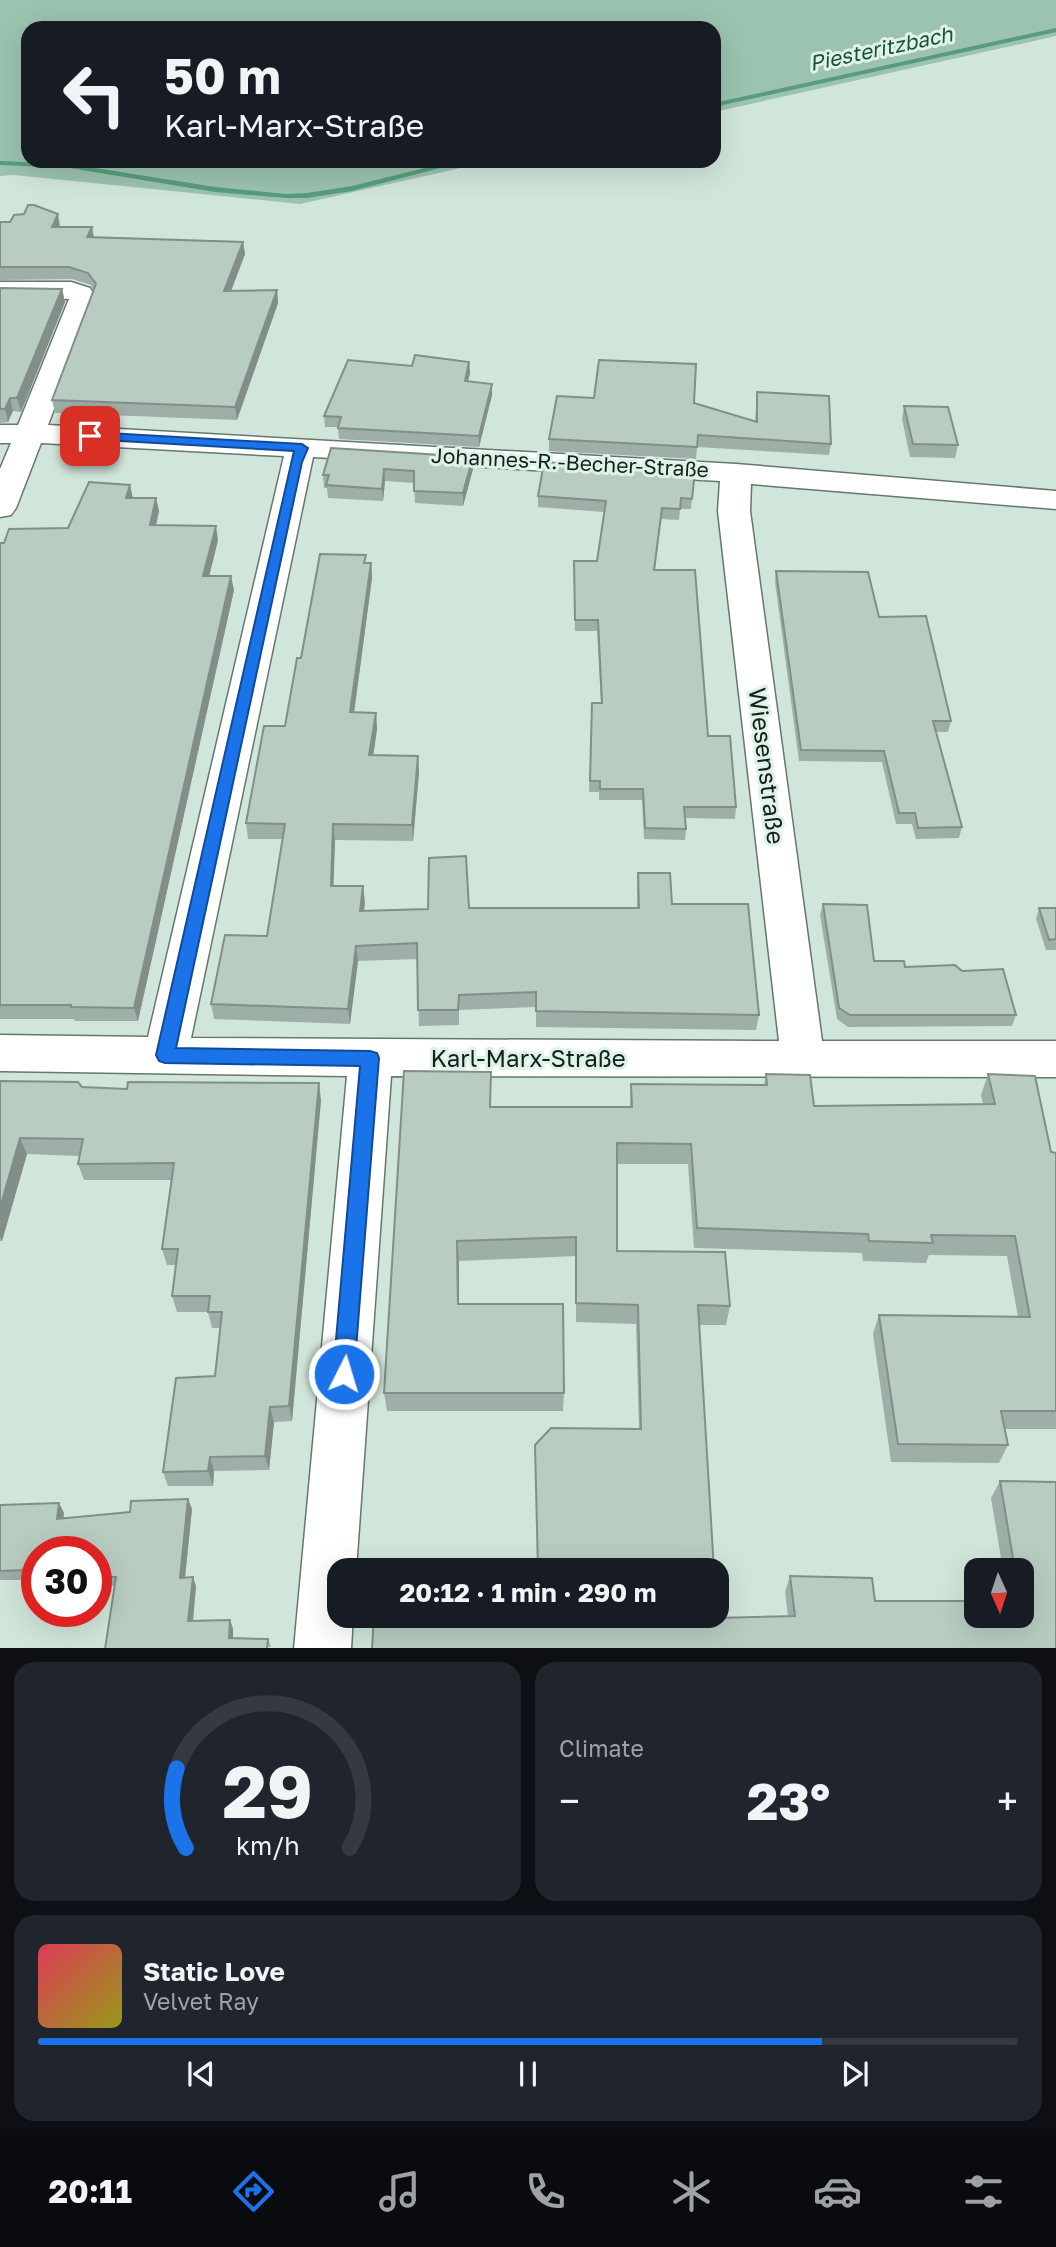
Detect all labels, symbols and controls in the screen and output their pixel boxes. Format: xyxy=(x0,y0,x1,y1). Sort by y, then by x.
water label: Piesteritzbach xyxy=(807,20,956,76)
text: 50 m xyxy=(164,46,281,105)
icon: left xyxy=(49,49,140,140)
text: Karl-Marx-Straße xyxy=(164,106,424,144)
pin xyxy=(60,406,120,466)
icon: arrive xyxy=(71,417,109,455)
street label: Johannes-R.-Becher-Straße xyxy=(431,442,710,482)
street label: Wiesenstraße xyxy=(743,686,791,846)
street label: Karl-Marx-Straße xyxy=(430,1043,626,1072)
position arrow xyxy=(307,1337,381,1411)
speed limit sign: 30 xyxy=(21,1536,112,1627)
north arrow xyxy=(964,1558,1034,1628)
map controls xyxy=(964,1558,1034,1628)
text: 20:12 · 1 min · 290 m xyxy=(400,1577,656,1608)
text: Climate xyxy=(559,1734,644,1762)
text: 29 xyxy=(222,1747,313,1834)
text: 23° xyxy=(747,1769,830,1831)
text: − xyxy=(559,1778,580,1823)
text: + xyxy=(997,1778,1018,1823)
text: km/h xyxy=(236,1829,299,1860)
text: Static Love xyxy=(143,1956,285,1987)
text: Velvet Ray xyxy=(143,1987,259,2015)
icon: previous xyxy=(182,2055,220,2093)
icon: pause xyxy=(509,2055,547,2093)
icon: next xyxy=(836,2055,874,2093)
icon: directions xyxy=(229,2167,278,2216)
icon: music xyxy=(375,2167,424,2216)
icon: phone xyxy=(521,2167,570,2216)
icon: climate xyxy=(667,2167,716,2216)
icon: car xyxy=(813,2167,862,2216)
icon: filters xyxy=(959,2167,1008,2216)
text: 20:11 xyxy=(48,2172,132,2210)

